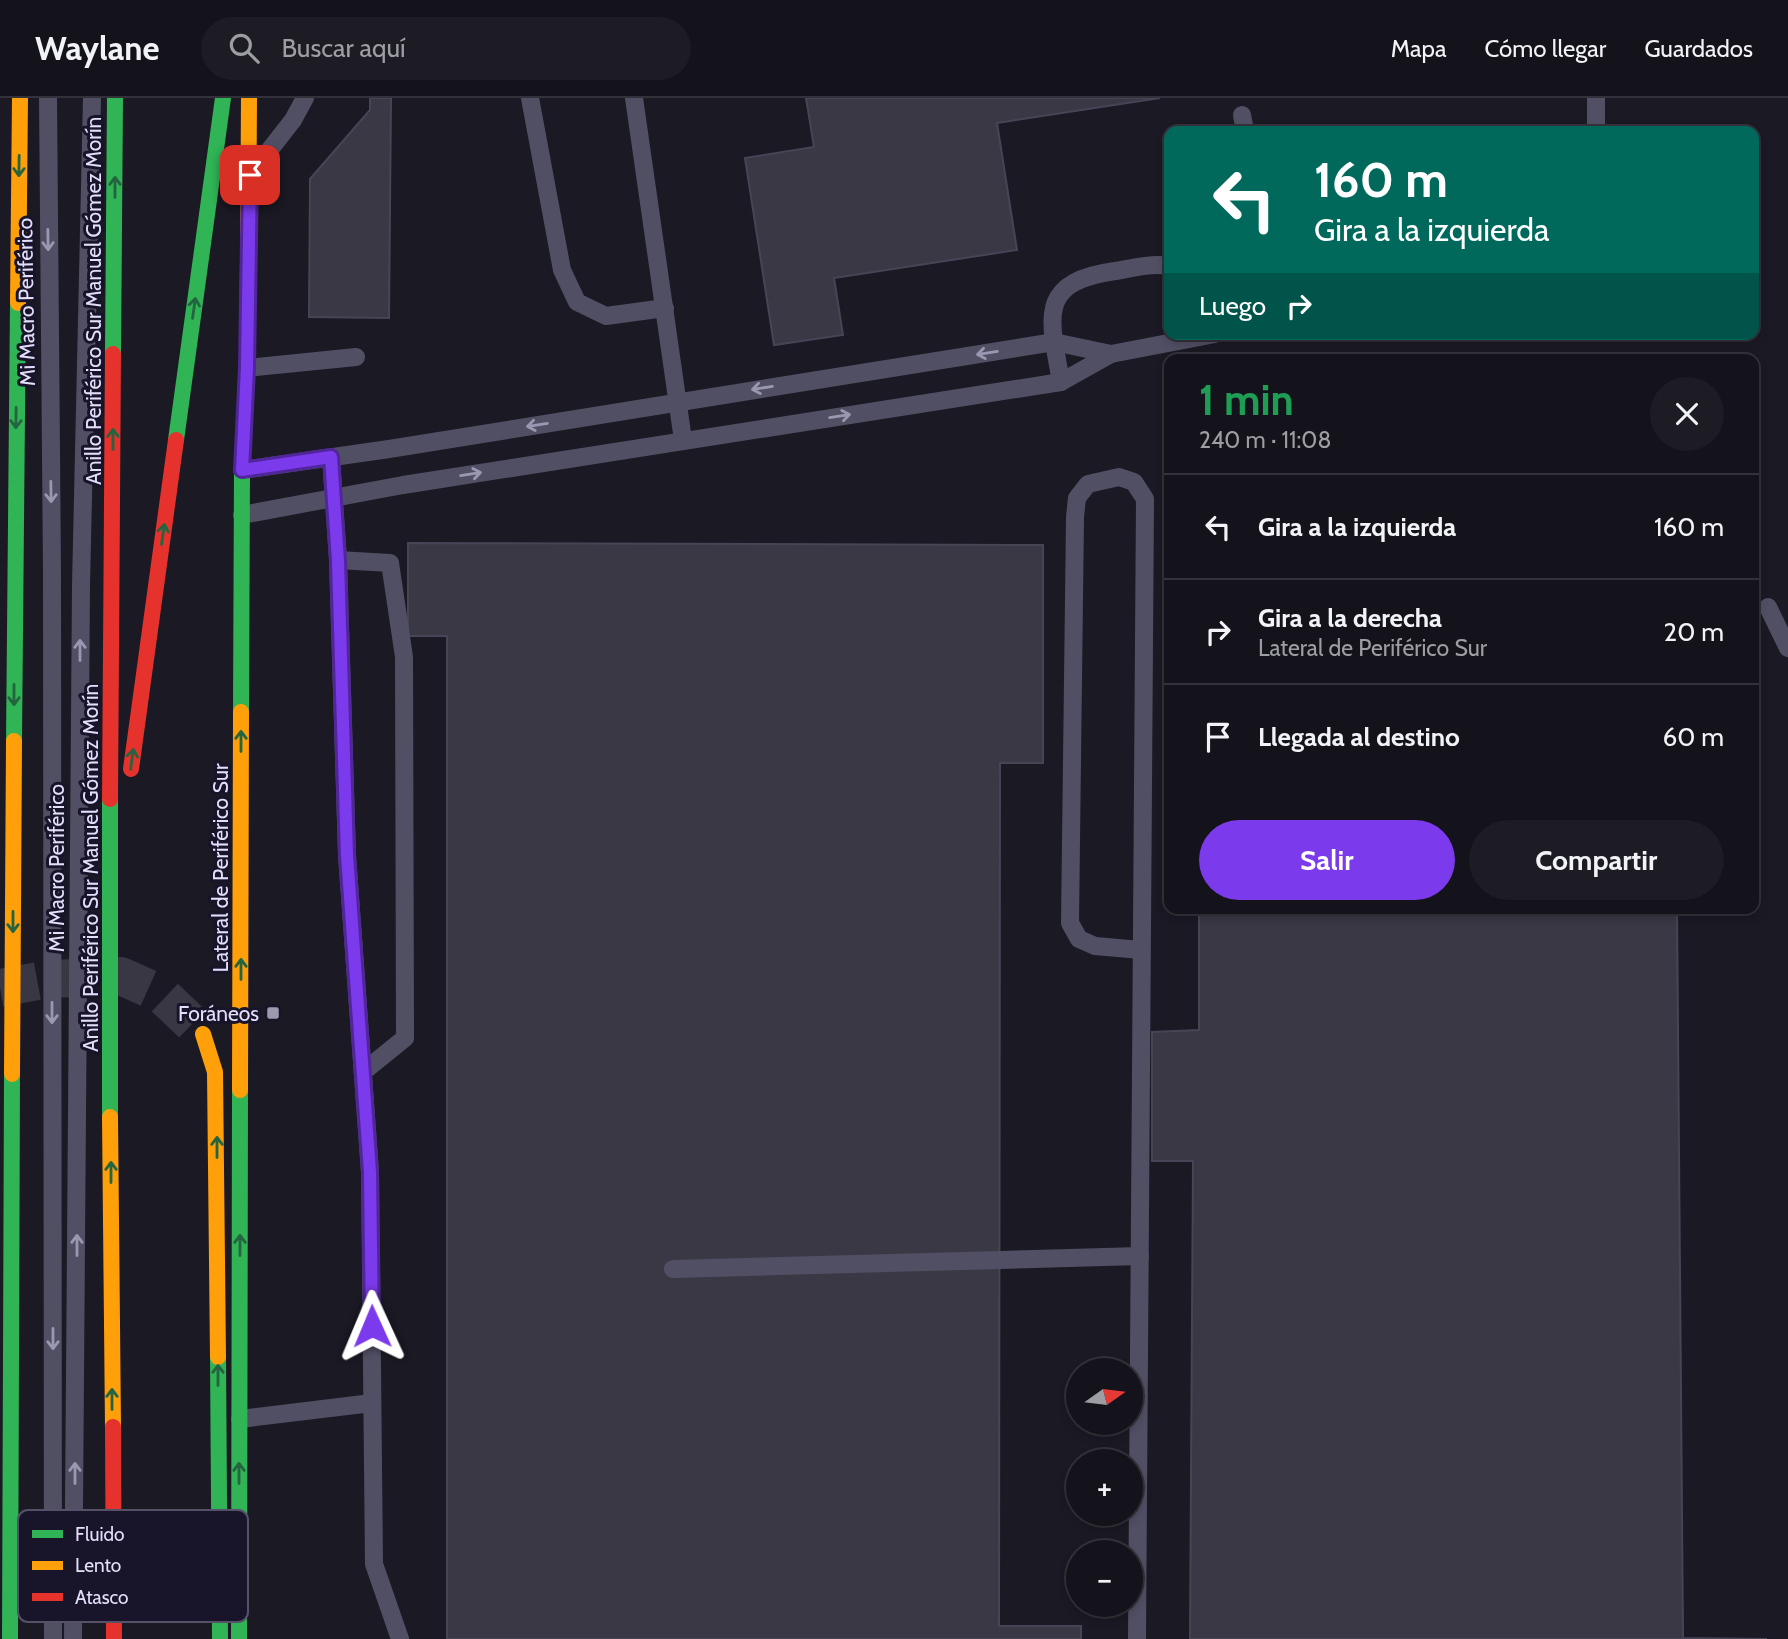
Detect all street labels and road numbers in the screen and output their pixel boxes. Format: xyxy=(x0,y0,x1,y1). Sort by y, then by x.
street label: Anillo Periférico Sur Manuel Gómez Morín xyxy=(81,117,106,485)
street label: Mi Macro Periférico xyxy=(12,218,40,386)
street label: Anillo Periférico Sur Manuel Gómez Morín xyxy=(78,684,103,1052)
street label: Lateral de Periférico Sur xyxy=(208,763,233,973)
street label: Mi Macro Periférico xyxy=(44,784,69,952)

